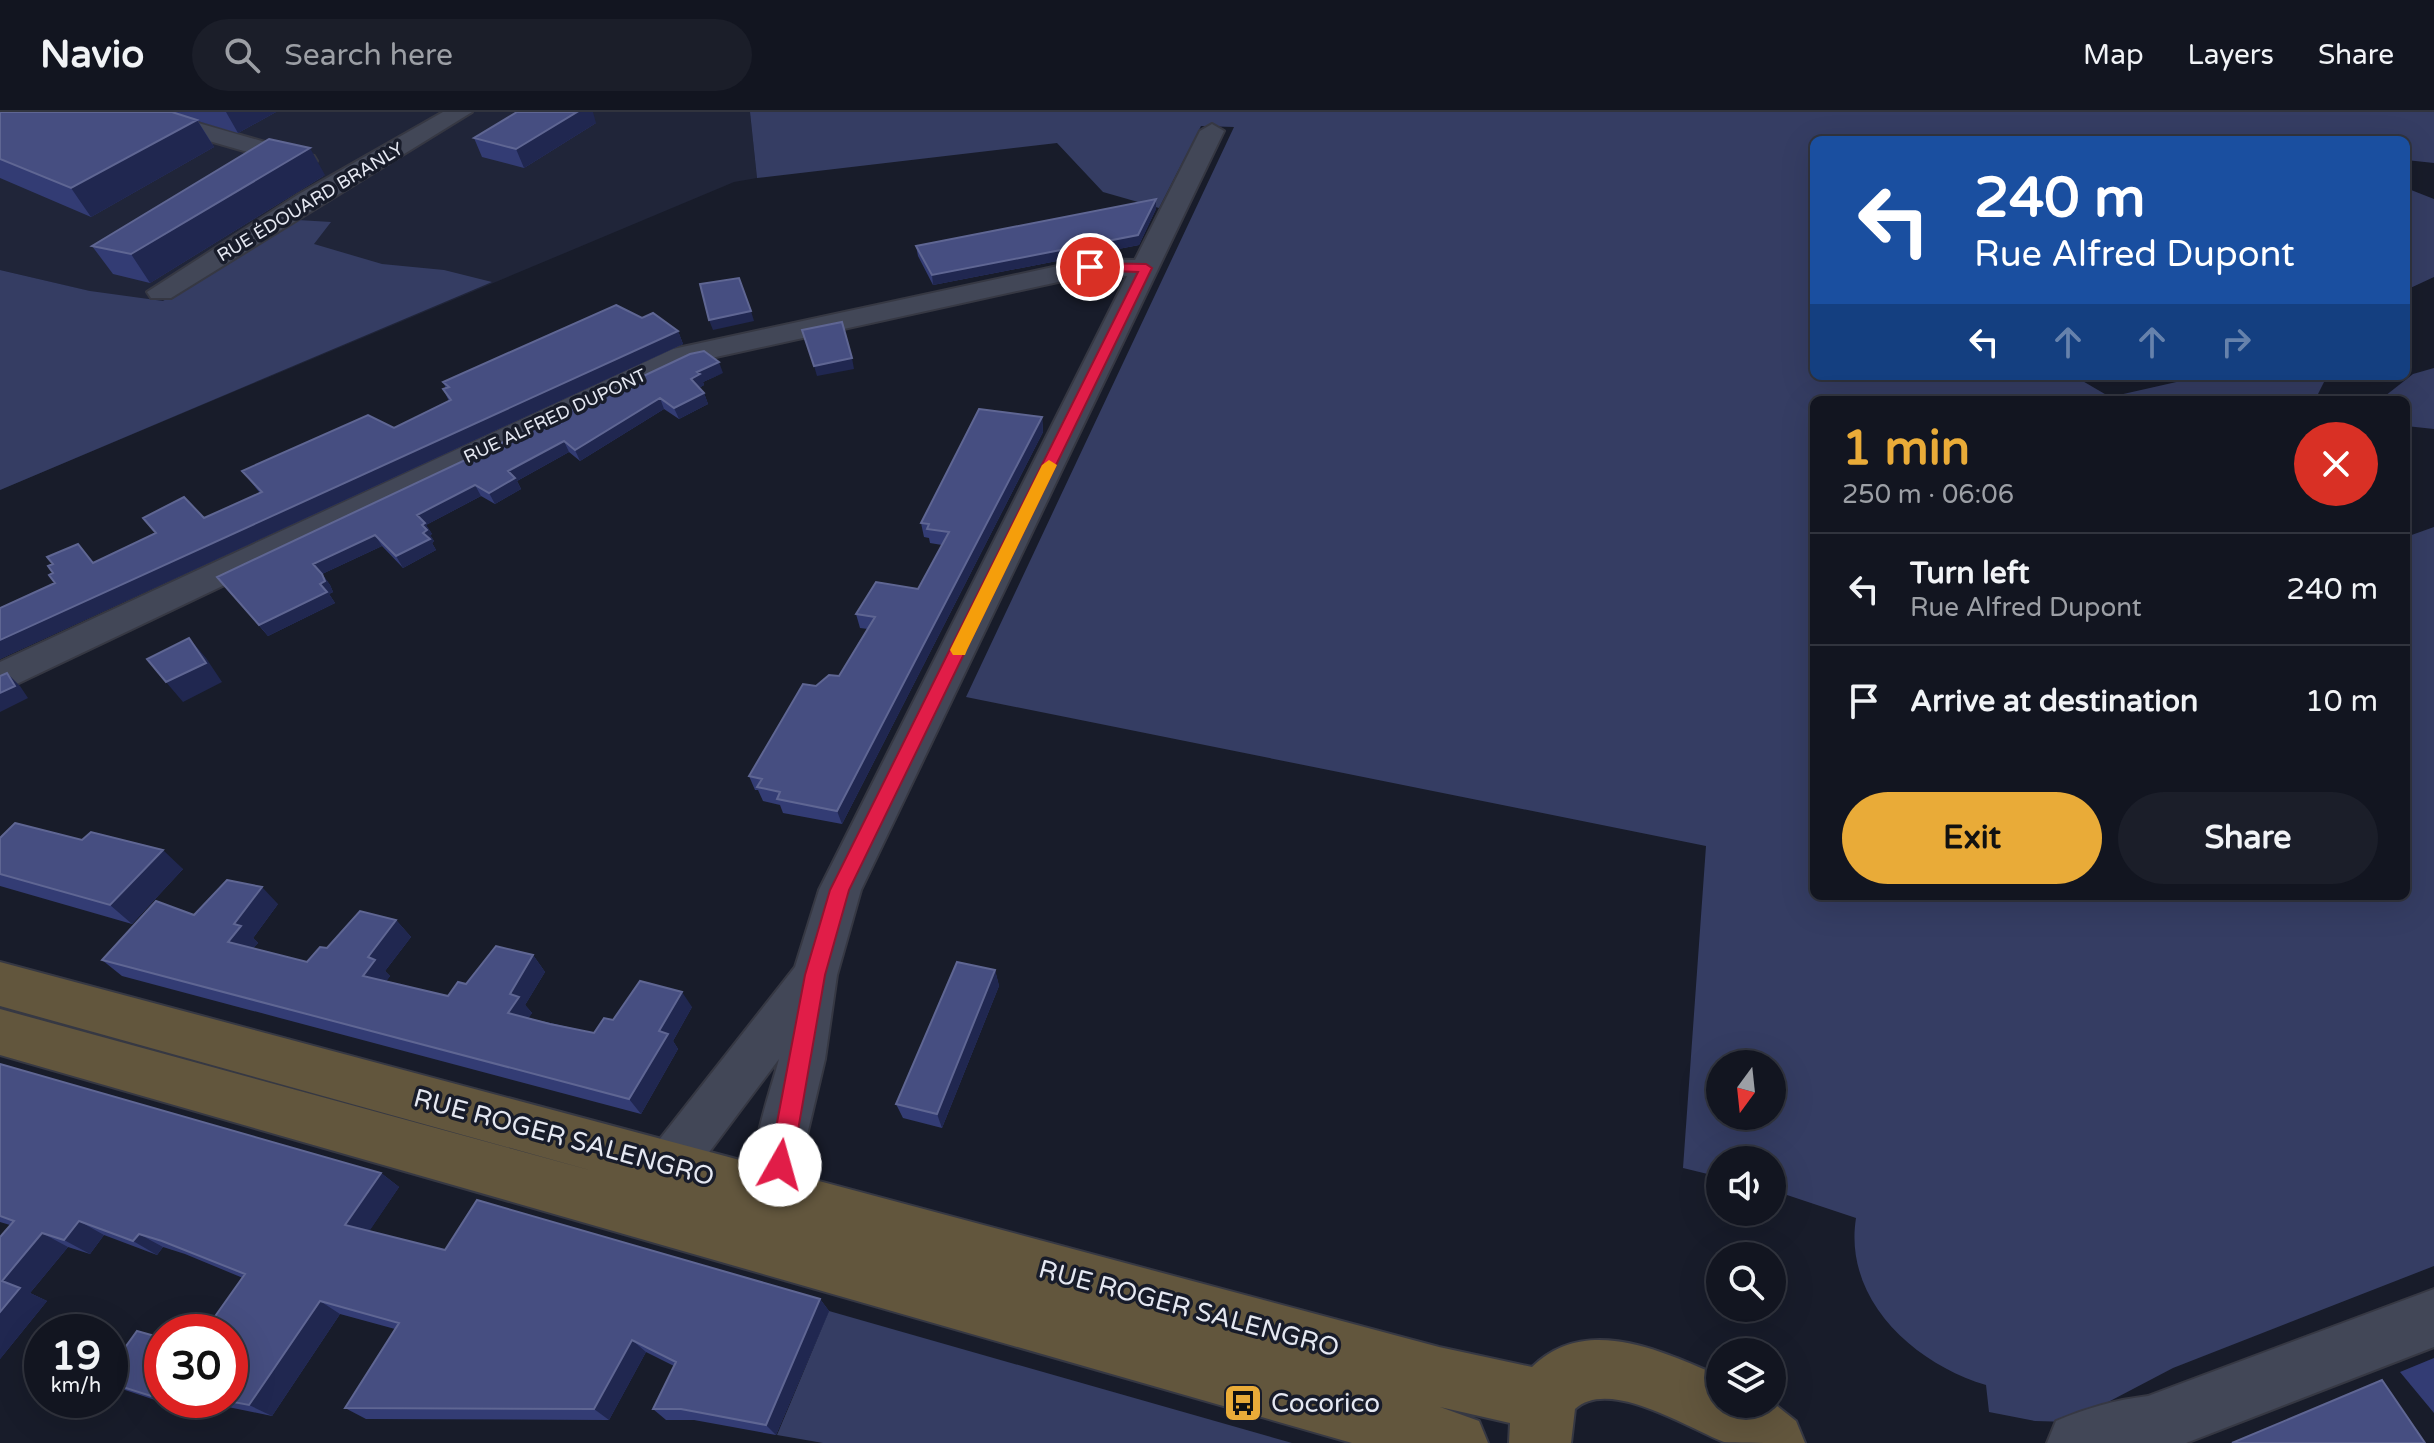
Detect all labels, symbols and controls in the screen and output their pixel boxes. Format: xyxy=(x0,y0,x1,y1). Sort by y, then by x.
search box xyxy=(192,19,752,91)
text: Navio xyxy=(40,32,144,78)
icon: search xyxy=(220,33,264,77)
text: Search here xyxy=(284,37,453,74)
text: Map xyxy=(2083,38,2144,72)
text: Layers xyxy=(2188,38,2274,72)
text: Share xyxy=(2318,38,2394,72)
street label: RUE ÉDOUARD BRANLY xyxy=(213,137,408,266)
text: 240 m xyxy=(1974,165,2145,232)
icon: left xyxy=(1842,168,1946,272)
pin xyxy=(1056,233,1124,301)
text: Rue Alfred Dupont xyxy=(1974,233,2295,276)
icon: arrive xyxy=(1068,245,1112,289)
icon: left xyxy=(1962,320,2006,364)
icon: ahead xyxy=(2046,320,2090,364)
icon: ahead xyxy=(2130,320,2174,364)
icon: right xyxy=(2214,320,2258,364)
street label: RUE ALFRED DUPONT xyxy=(460,364,650,468)
text: 1 min xyxy=(1842,420,1970,478)
button: close xyxy=(2294,422,2378,506)
text: 250 m · 06:06 xyxy=(1842,479,2014,510)
text: Turn left xyxy=(1910,555,2029,592)
icon: left xyxy=(1842,567,1886,611)
text: 240 m xyxy=(2286,571,2378,608)
text: Rue Alfred Dupont xyxy=(1910,592,2142,623)
icon: arrive xyxy=(1842,679,1886,723)
text: Arrive at destination xyxy=(1910,683,2198,720)
text: 10 m xyxy=(2305,683,2378,720)
button: Exit xyxy=(1842,792,2102,884)
button: Share xyxy=(2118,792,2378,884)
north arrow xyxy=(1706,1050,1786,1130)
map controls xyxy=(1706,1050,1786,1418)
street label: RUE ROGER SALENGRO xyxy=(410,1082,718,1193)
position arrow xyxy=(738,1123,822,1207)
button: sound xyxy=(1706,1146,1786,1226)
button: search xyxy=(1706,1242,1786,1322)
street label: RUE ROGER SALENGRO xyxy=(1035,1253,1343,1364)
speed limit sign: 30 xyxy=(144,1314,248,1418)
text: 19 xyxy=(51,1332,101,1380)
button: layers xyxy=(1706,1338,1786,1418)
text: km/h xyxy=(51,1374,101,1398)
bus stop icon: Cocorico xyxy=(1222,1382,1264,1424)
place label: Cocorico xyxy=(1271,1388,1380,1419)

